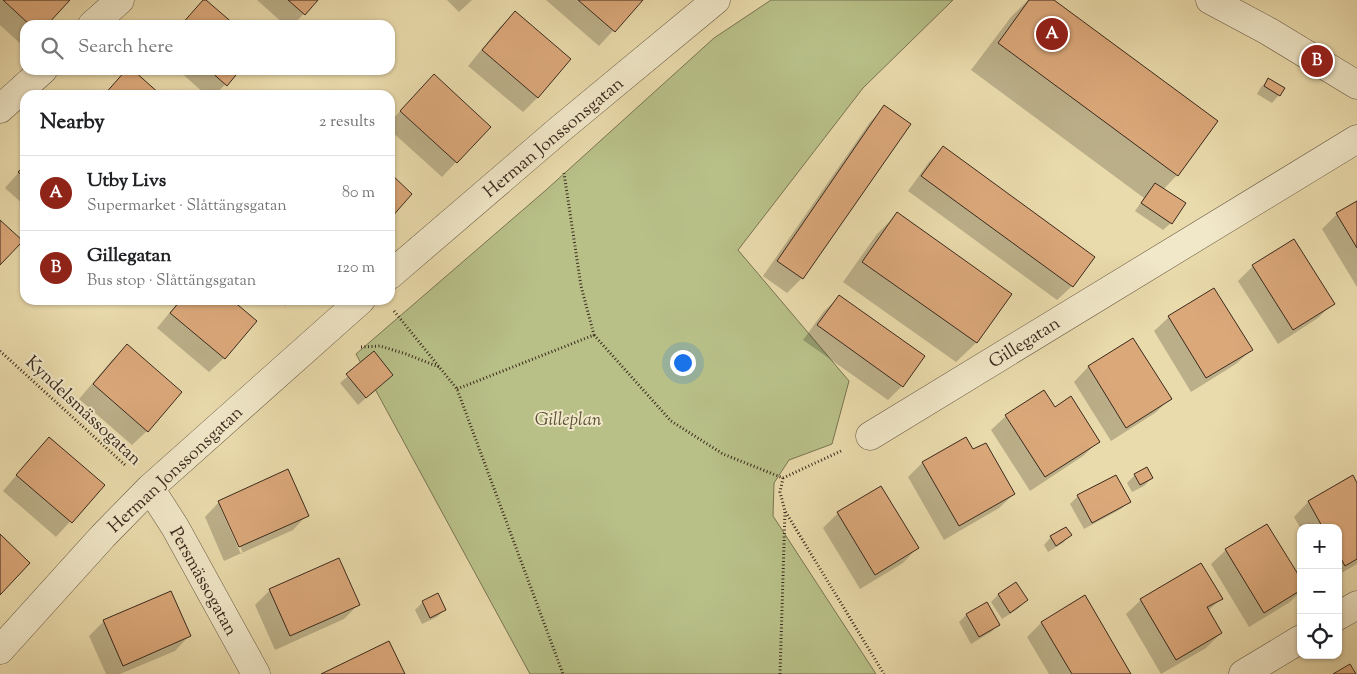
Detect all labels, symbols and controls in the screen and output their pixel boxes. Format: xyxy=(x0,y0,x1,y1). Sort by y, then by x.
pin: A xyxy=(1036,15,1068,53)
search box xyxy=(20,20,395,75)
icon: search xyxy=(38,34,66,62)
text: Search here xyxy=(78,34,173,61)
pin: B xyxy=(1301,42,1333,80)
street label: Herman Jonssonsgatan xyxy=(478,72,630,205)
text: Nearby xyxy=(40,108,105,138)
text: 2 results xyxy=(319,111,375,134)
text: Utby Livs xyxy=(87,168,166,195)
text: A xyxy=(50,182,63,205)
text: 80 m xyxy=(342,182,375,205)
text: Supermarket · Slåttängsgatan xyxy=(87,195,287,218)
text: Gillegatan xyxy=(87,243,172,270)
text: B xyxy=(51,257,61,280)
text: 120 m xyxy=(337,257,375,280)
text: Bus stop · Slåttängsgatan xyxy=(87,270,256,293)
street label: Gillegatan xyxy=(984,311,1066,376)
street label: Kyndelsmässogatan xyxy=(19,350,147,473)
your location xyxy=(670,350,696,376)
street label: Herman Jonssonsgatan xyxy=(103,401,250,540)
park label: Gilleplan xyxy=(535,408,602,434)
street label: Persmässogatan xyxy=(162,523,243,641)
map controls xyxy=(1297,524,1342,659)
button: + xyxy=(1297,524,1342,569)
button: − xyxy=(1297,569,1342,614)
button: locate xyxy=(1297,614,1342,659)

